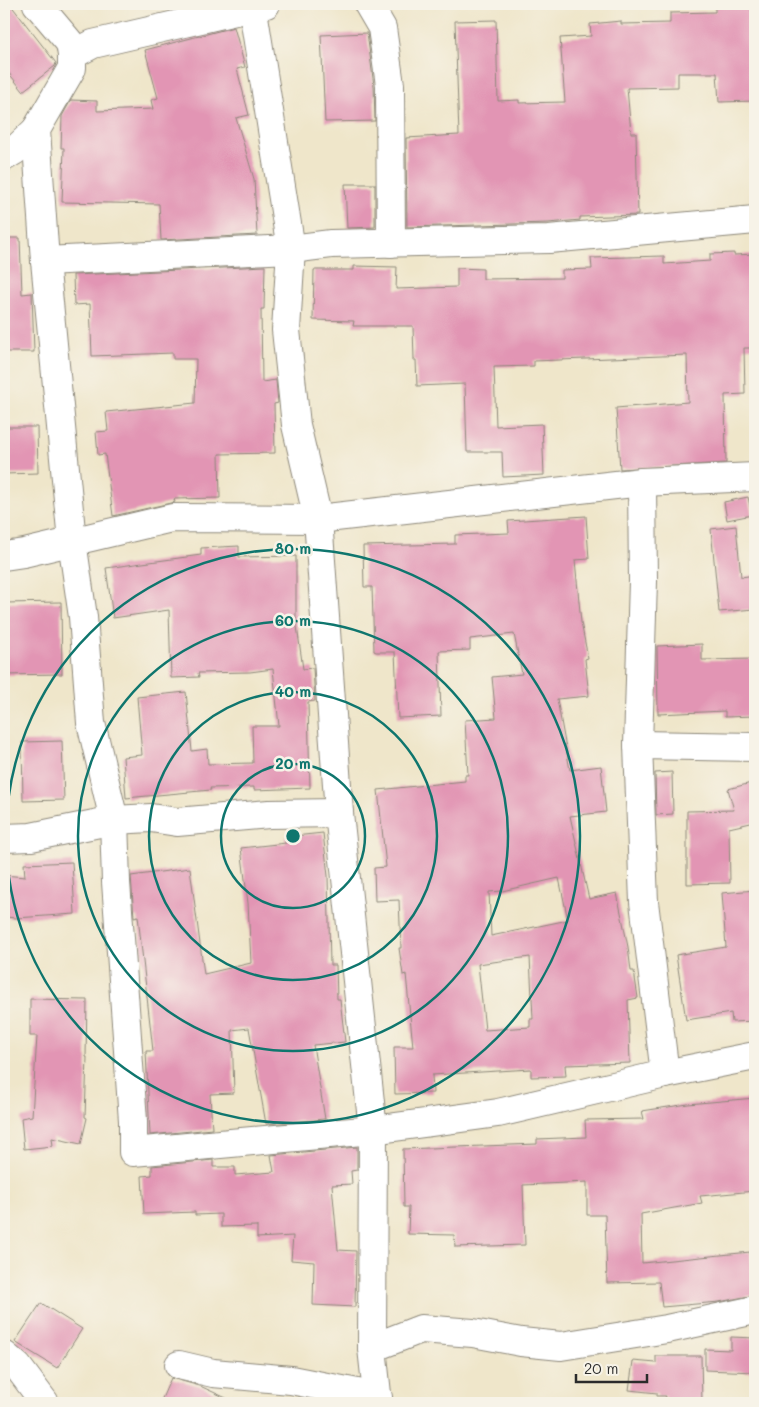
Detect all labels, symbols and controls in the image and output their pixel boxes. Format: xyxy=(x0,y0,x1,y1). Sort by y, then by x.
text: 80 m xyxy=(275,538,311,558)
text: 60 m xyxy=(275,610,311,630)
text: 40 m xyxy=(275,681,311,701)
text: 20 m xyxy=(275,753,311,773)
centre of rings xyxy=(284,827,302,845)
scale bar xyxy=(576,1352,648,1384)
text: 20 m xyxy=(584,1358,618,1378)

